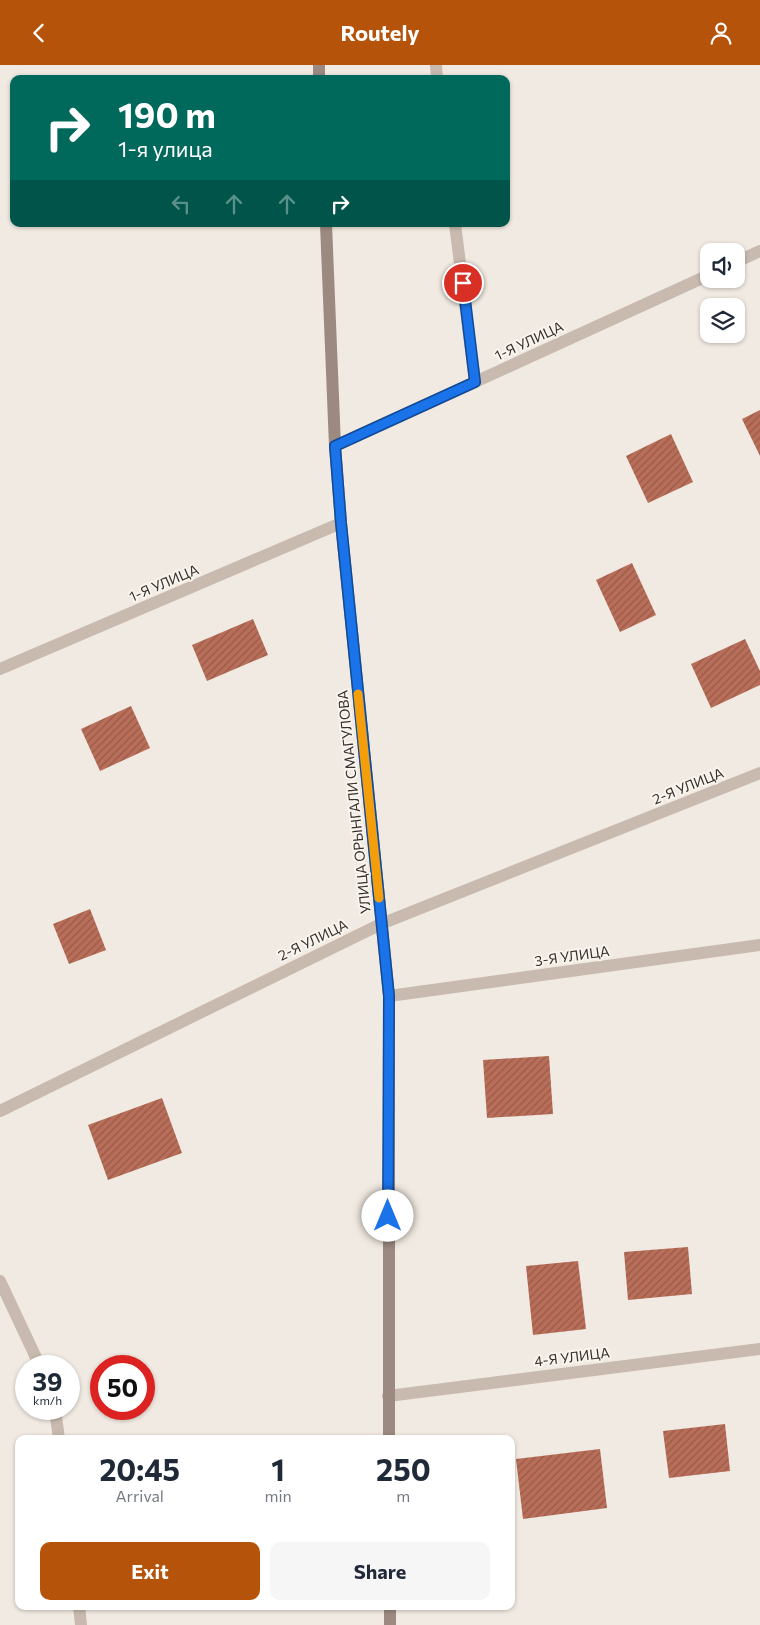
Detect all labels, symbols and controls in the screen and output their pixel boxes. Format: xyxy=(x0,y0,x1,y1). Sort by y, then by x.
icon: back xyxy=(25,19,53,47)
text: Routely xyxy=(341,19,419,46)
icon: person xyxy=(707,19,735,47)
text: 190 m xyxy=(118,92,216,135)
icon: right xyxy=(35,95,100,160)
text: 1-я улица xyxy=(118,135,213,162)
icon: left xyxy=(167,190,195,218)
icon: ahead xyxy=(220,190,248,218)
icon: ahead xyxy=(273,190,301,218)
icon: right xyxy=(326,190,354,218)
map controls xyxy=(700,243,745,343)
button: sound xyxy=(700,243,745,288)
pin xyxy=(442,262,484,304)
icon: arrive xyxy=(449,269,477,297)
button: layers xyxy=(700,298,745,343)
street label: 1-Я УЛИЦА xyxy=(492,317,566,364)
street label: 1-Я УЛИЦА xyxy=(127,560,201,605)
street label: УЛИЦА ОРЫНГАЛИ СМАГУЛОВА xyxy=(333,689,374,915)
street label: 2-Я УЛИЦА xyxy=(650,763,726,808)
street label: 2-Я УЛИЦА xyxy=(275,915,351,964)
street label: 3-Я УЛИЦА xyxy=(533,942,611,969)
position arrow xyxy=(361,1189,413,1241)
street label: 4-Я УЛИЦА xyxy=(533,1343,611,1370)
speed limit sign: 50 xyxy=(90,1355,155,1420)
text: 39 xyxy=(33,1366,63,1396)
text: km/h xyxy=(33,1393,62,1407)
text: 20:45 xyxy=(99,1450,180,1487)
text: 1 xyxy=(271,1450,285,1487)
text: 250 xyxy=(376,1450,431,1487)
text: Arrival xyxy=(116,1486,164,1505)
text: min xyxy=(264,1486,292,1505)
text: m xyxy=(396,1486,410,1505)
button: Exit xyxy=(40,1542,260,1600)
button: Share xyxy=(270,1542,490,1600)

